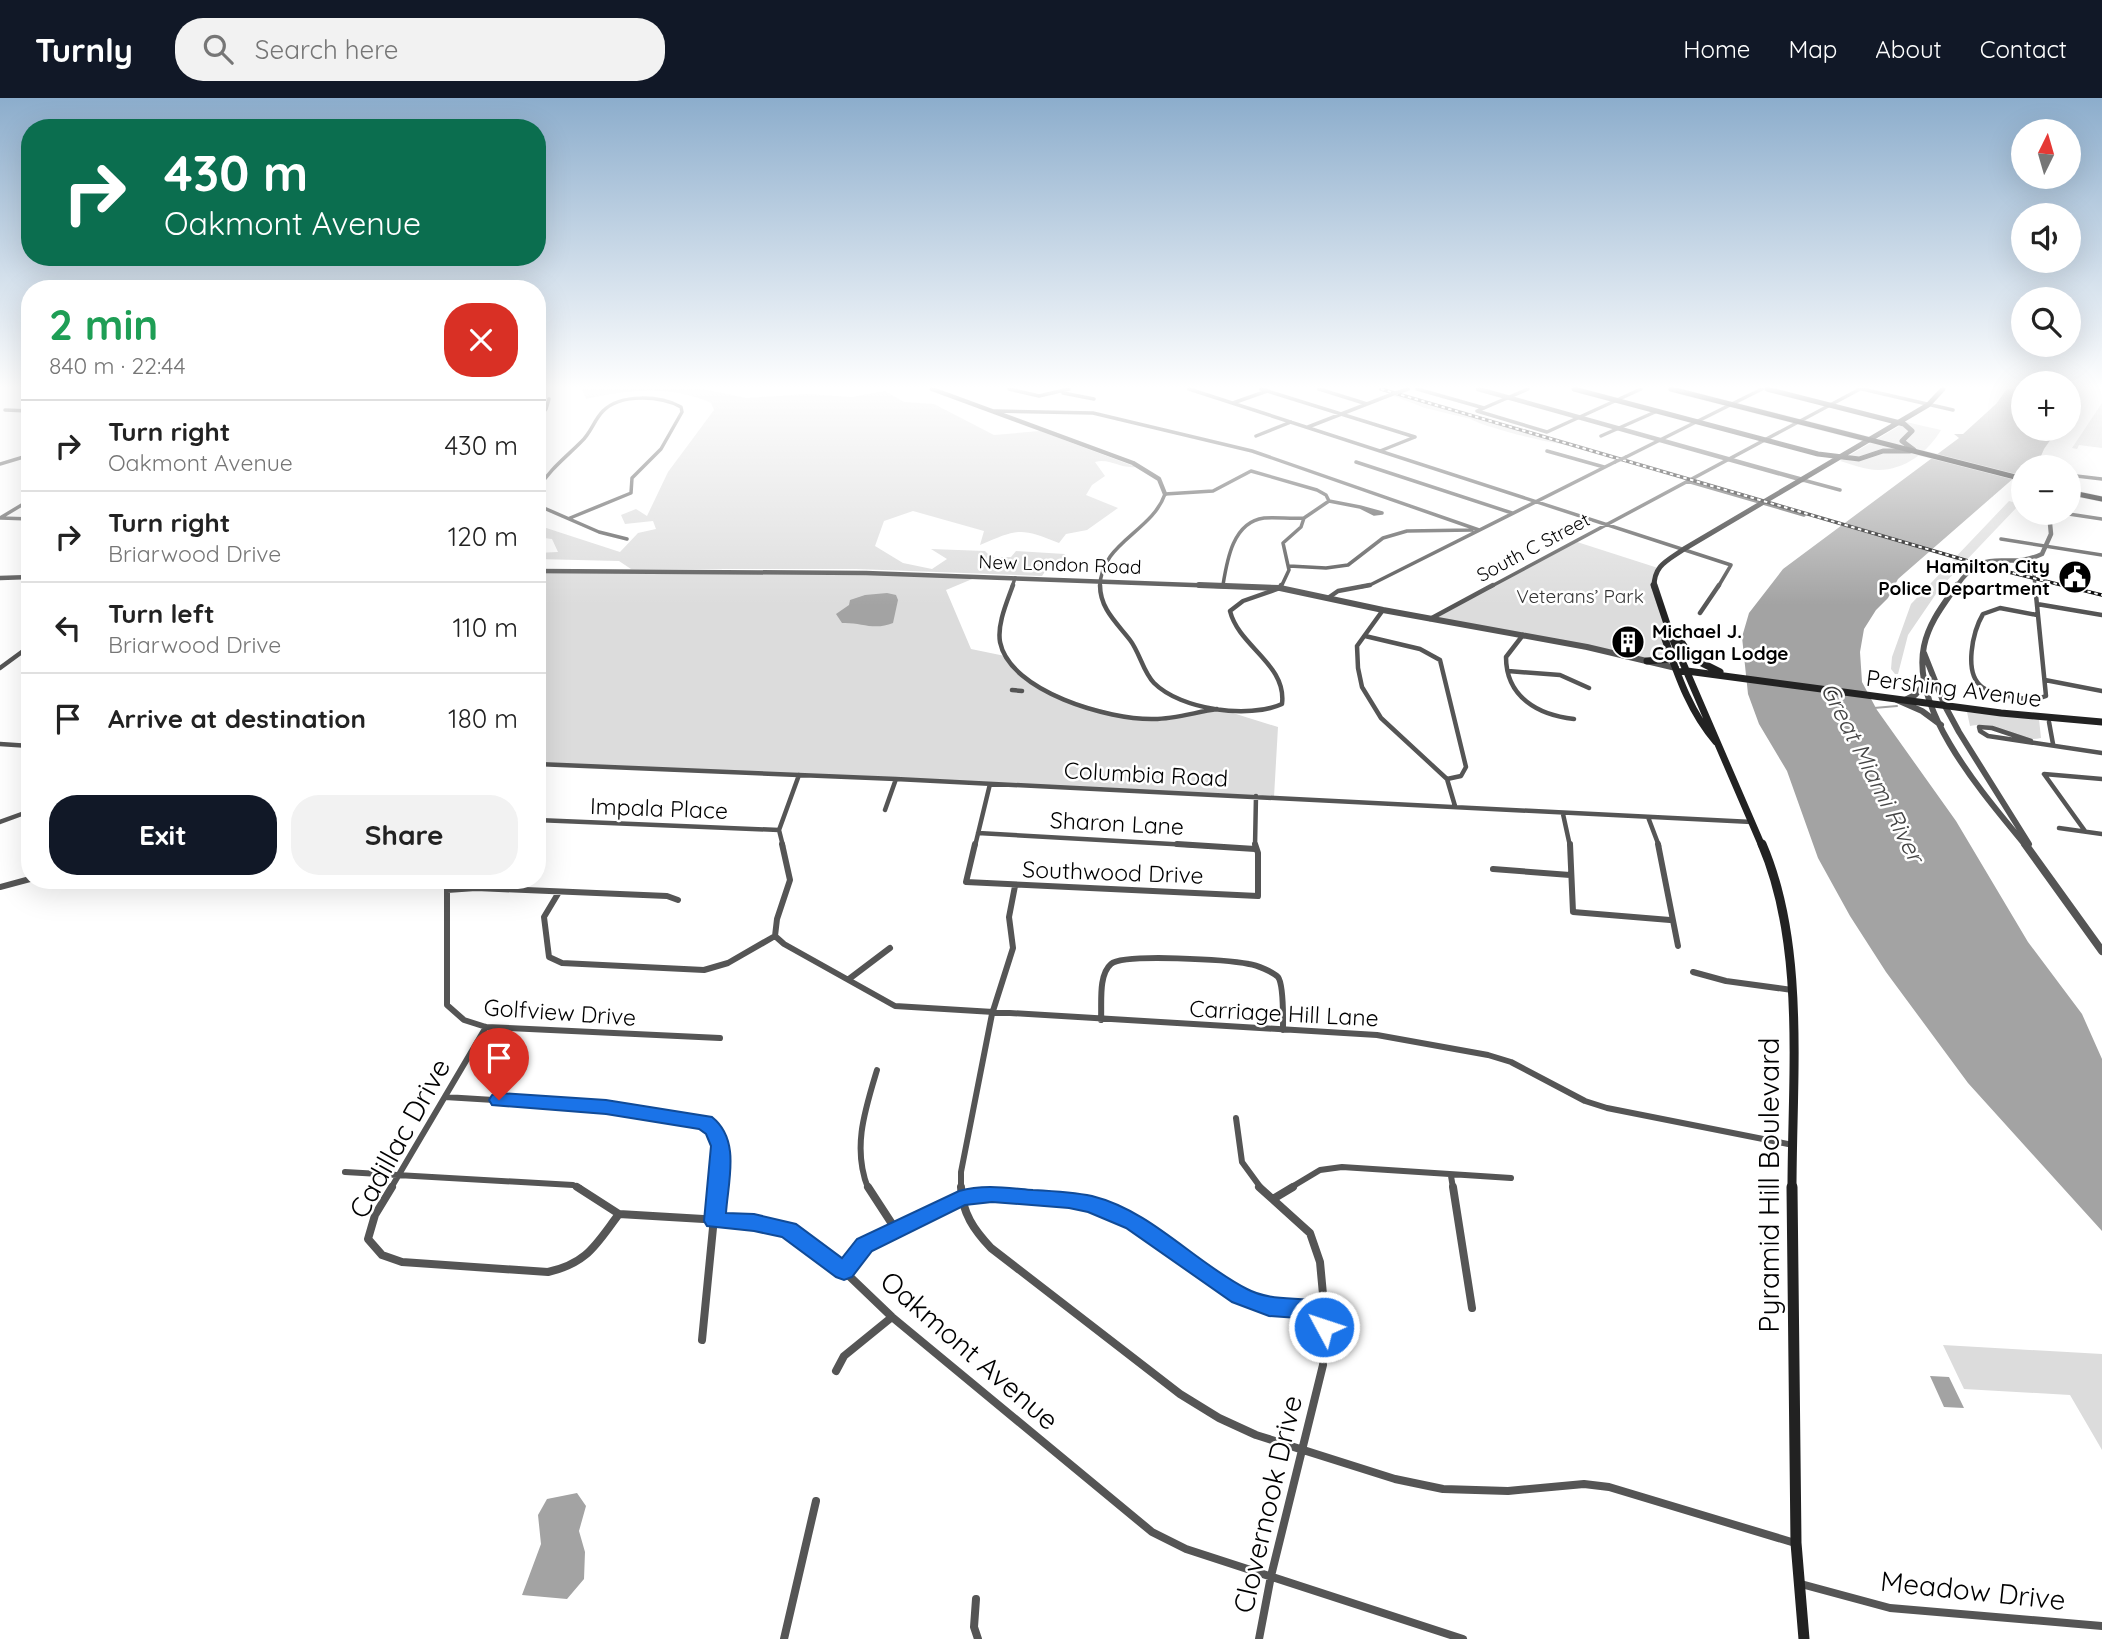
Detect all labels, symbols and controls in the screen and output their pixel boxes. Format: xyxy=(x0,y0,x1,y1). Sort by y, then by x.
search box xyxy=(175,18,665,81)
text: Turnly xyxy=(35,29,133,70)
icon: search xyxy=(199,30,237,68)
text: Search here xyxy=(255,33,398,66)
text: Home xyxy=(1683,34,1750,64)
text: Map xyxy=(1788,34,1837,64)
text: About xyxy=(1875,34,1942,64)
text: Contact xyxy=(1980,34,2067,64)
north arrow xyxy=(2011,119,2081,189)
map controls xyxy=(2011,119,2081,525)
text: 430 m xyxy=(164,142,308,203)
icon: right xyxy=(49,147,140,238)
text: Oakmont Avenue xyxy=(164,203,421,243)
button: sound xyxy=(2011,203,2081,273)
button: search xyxy=(2011,287,2081,357)
text: 2 min xyxy=(49,298,158,351)
button: close xyxy=(444,303,518,377)
text: 840 m · 22:44 xyxy=(49,351,186,380)
button: + xyxy=(2011,371,2081,441)
text: Turn right xyxy=(108,415,230,448)
icon: right xyxy=(49,427,87,465)
text: 430 m xyxy=(444,429,518,462)
text: Oakmont Avenue xyxy=(108,448,293,477)
button: − xyxy=(2011,455,2081,525)
text: Turn right xyxy=(108,506,230,539)
street label: South C Street xyxy=(1472,507,1594,587)
icon: right xyxy=(49,518,87,556)
text: 120 m xyxy=(448,520,518,553)
text: Briarwood Drive xyxy=(108,539,281,568)
street label: New London Road xyxy=(978,549,1142,579)
place label: Hamilton City Police Department xyxy=(1878,554,2050,600)
public building icon: Hamilton City Police Department xyxy=(2056,558,2094,596)
park label: Veterans’ Park xyxy=(1516,584,1644,608)
text: Turn left xyxy=(108,597,215,630)
icon: left xyxy=(49,609,87,647)
text: 110 m xyxy=(452,611,518,644)
place label: Michael J. Colligan Lodge xyxy=(1652,619,1789,665)
building icon: Michael J. Colligan Lodge xyxy=(1609,623,1647,661)
text: Briarwood Drive xyxy=(108,630,281,659)
street label: Pershing Avenue xyxy=(1865,663,2043,713)
water label: Great Miami River xyxy=(1815,677,1933,869)
icon: arrive xyxy=(49,700,87,738)
text: Arrive at destination xyxy=(108,702,366,735)
text: 180 m xyxy=(448,702,518,735)
street label: Columbia Road xyxy=(1063,755,1229,793)
street label: Impala Place xyxy=(590,791,728,825)
button: Exit xyxy=(49,795,277,875)
button: Share xyxy=(291,795,518,875)
street label: Sharon Lane xyxy=(1049,805,1185,841)
street label: Southwood Drive xyxy=(1022,854,1204,890)
street label: Golfview Drive xyxy=(483,992,637,1032)
street label: Carriage Hill Lane xyxy=(1189,994,1379,1032)
pin xyxy=(469,1028,529,1100)
street label: Pyramid Hill Boulevard xyxy=(1751,1038,1786,1332)
icon: arrive xyxy=(480,1039,518,1077)
street label: Cadillac Drive xyxy=(341,1052,457,1224)
street label: Oakmont Avenue xyxy=(874,1263,1066,1437)
position arrow xyxy=(1287,1290,1361,1364)
street label: Clovernook Drive xyxy=(1225,1392,1309,1616)
street label: Meadow Drive xyxy=(1879,1563,2067,1617)

